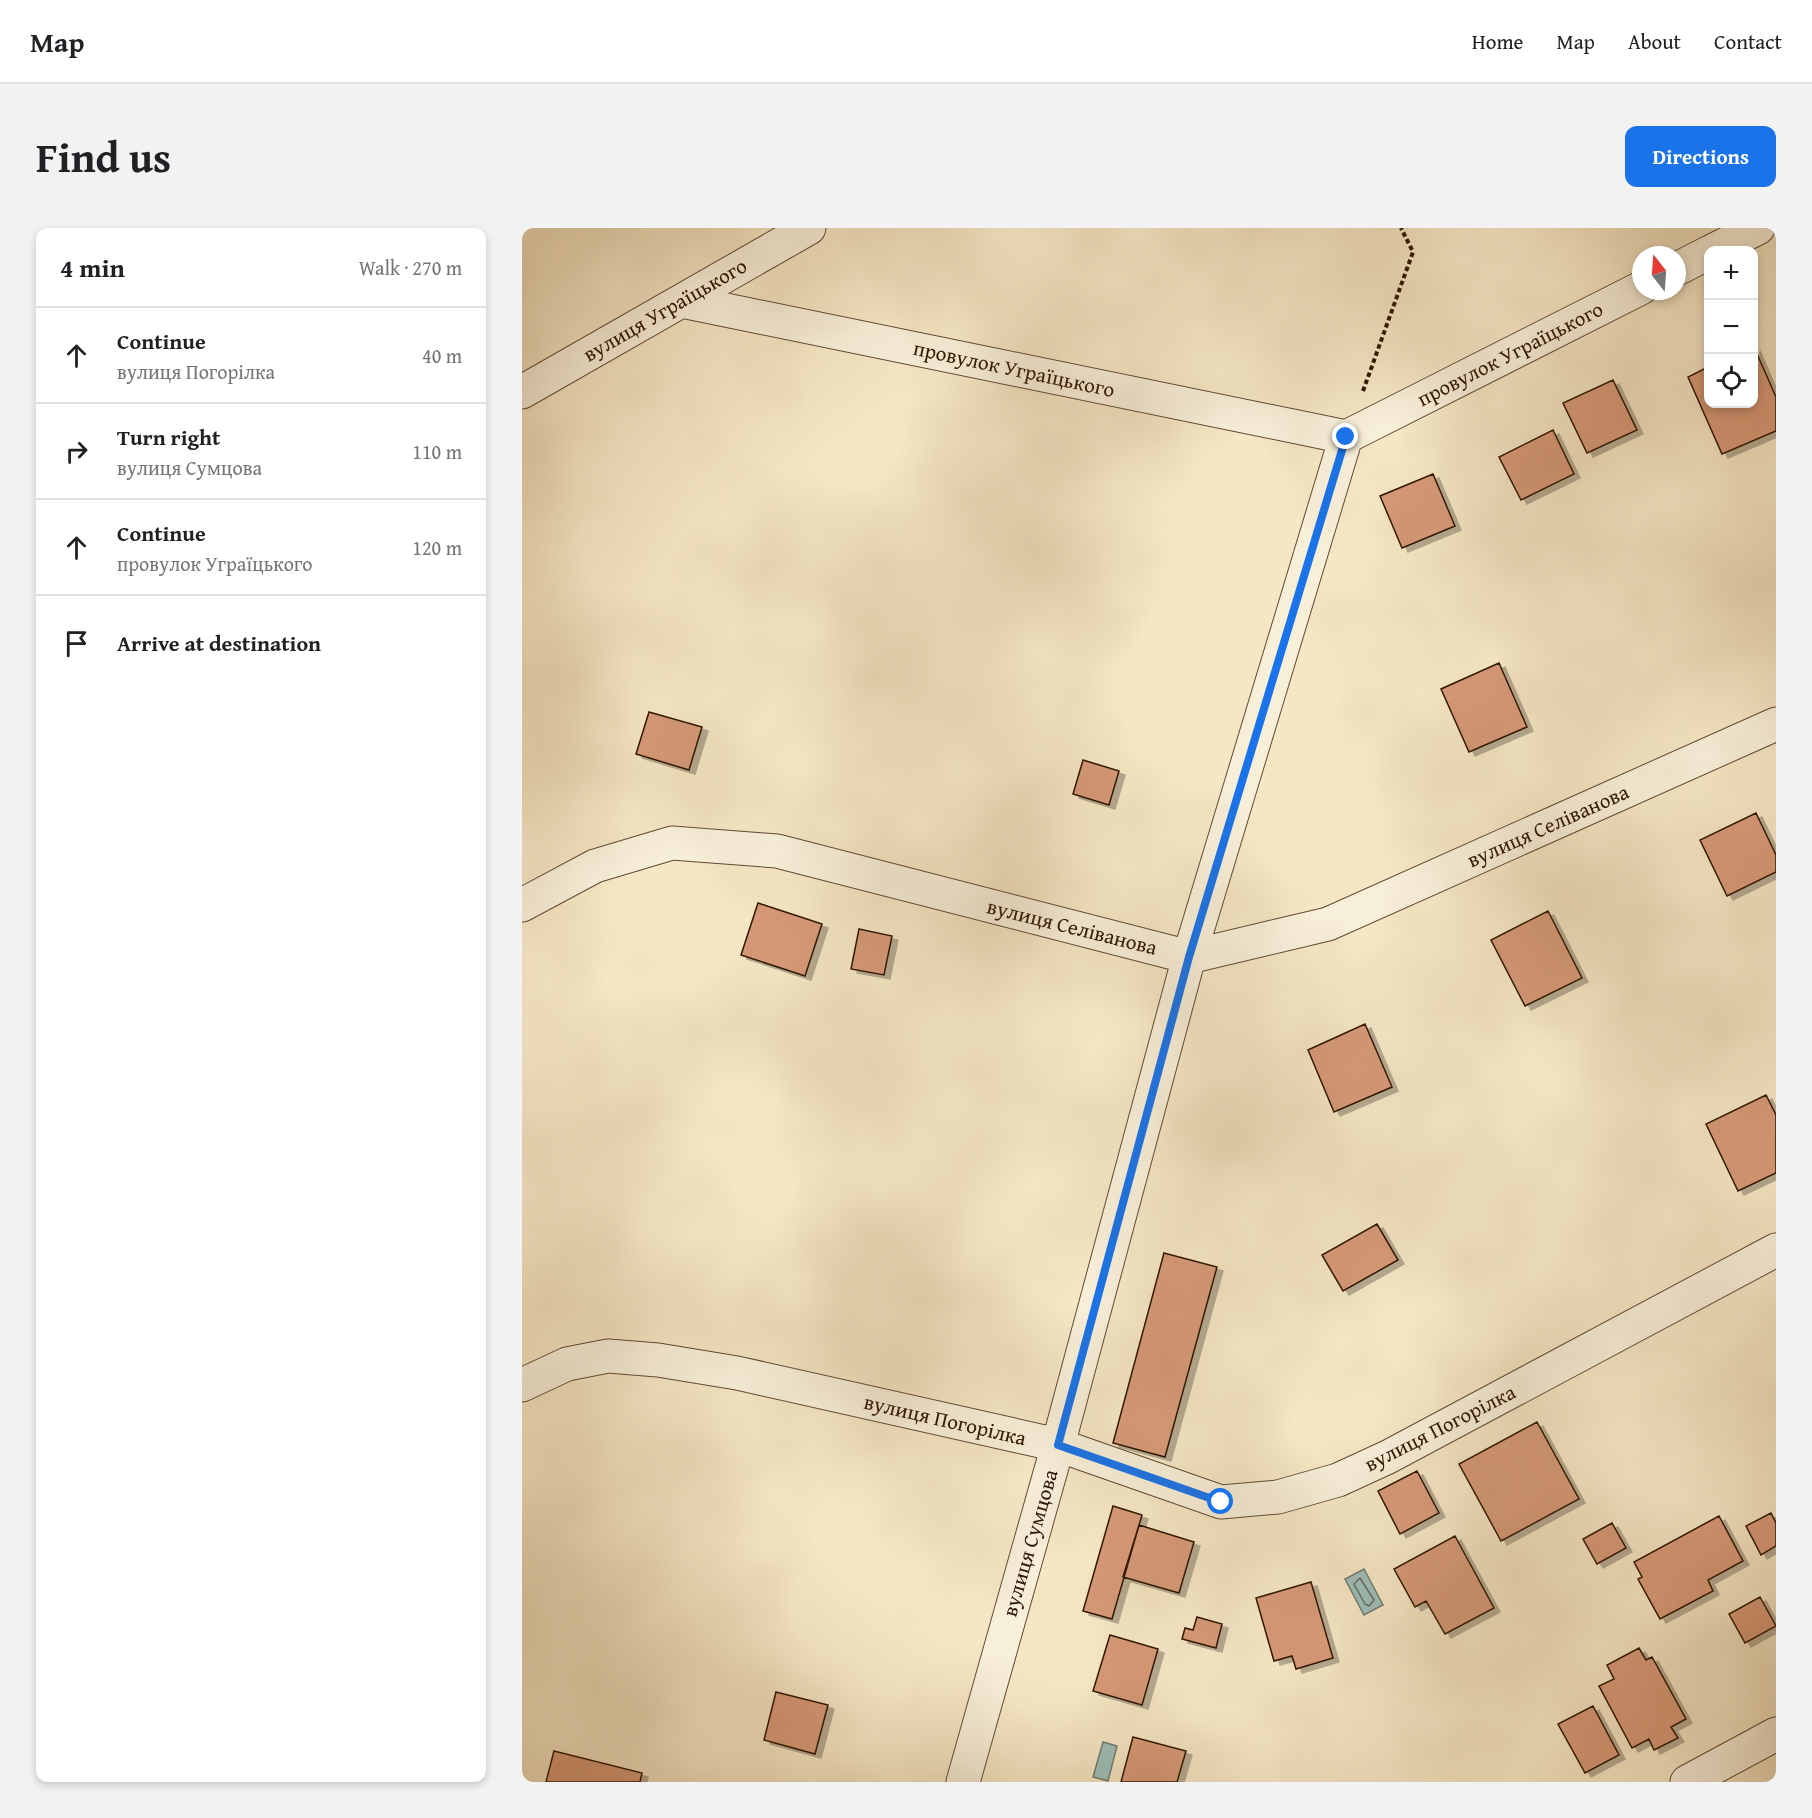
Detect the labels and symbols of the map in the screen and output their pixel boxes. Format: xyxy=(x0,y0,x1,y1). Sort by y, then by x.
north arrow xyxy=(1632,246,1686,300)
street label: вулиця Уграїцького xyxy=(577,250,752,369)
street label: провулок Уграїцького xyxy=(1411,293,1608,414)
street label: провулок Уграїцького xyxy=(910,332,1118,405)
route end xyxy=(1332,423,1358,449)
street label: вулиця Селіванова xyxy=(1462,776,1634,875)
street label: вулиця Селіванова xyxy=(984,890,1160,963)
street label: вулиця Погорілка xyxy=(1359,1376,1521,1479)
street label: вулиця Погорілка xyxy=(861,1386,1029,1453)
street label: вулиця Сумцова xyxy=(994,1465,1065,1620)
route start xyxy=(1207,1488,1233,1514)

